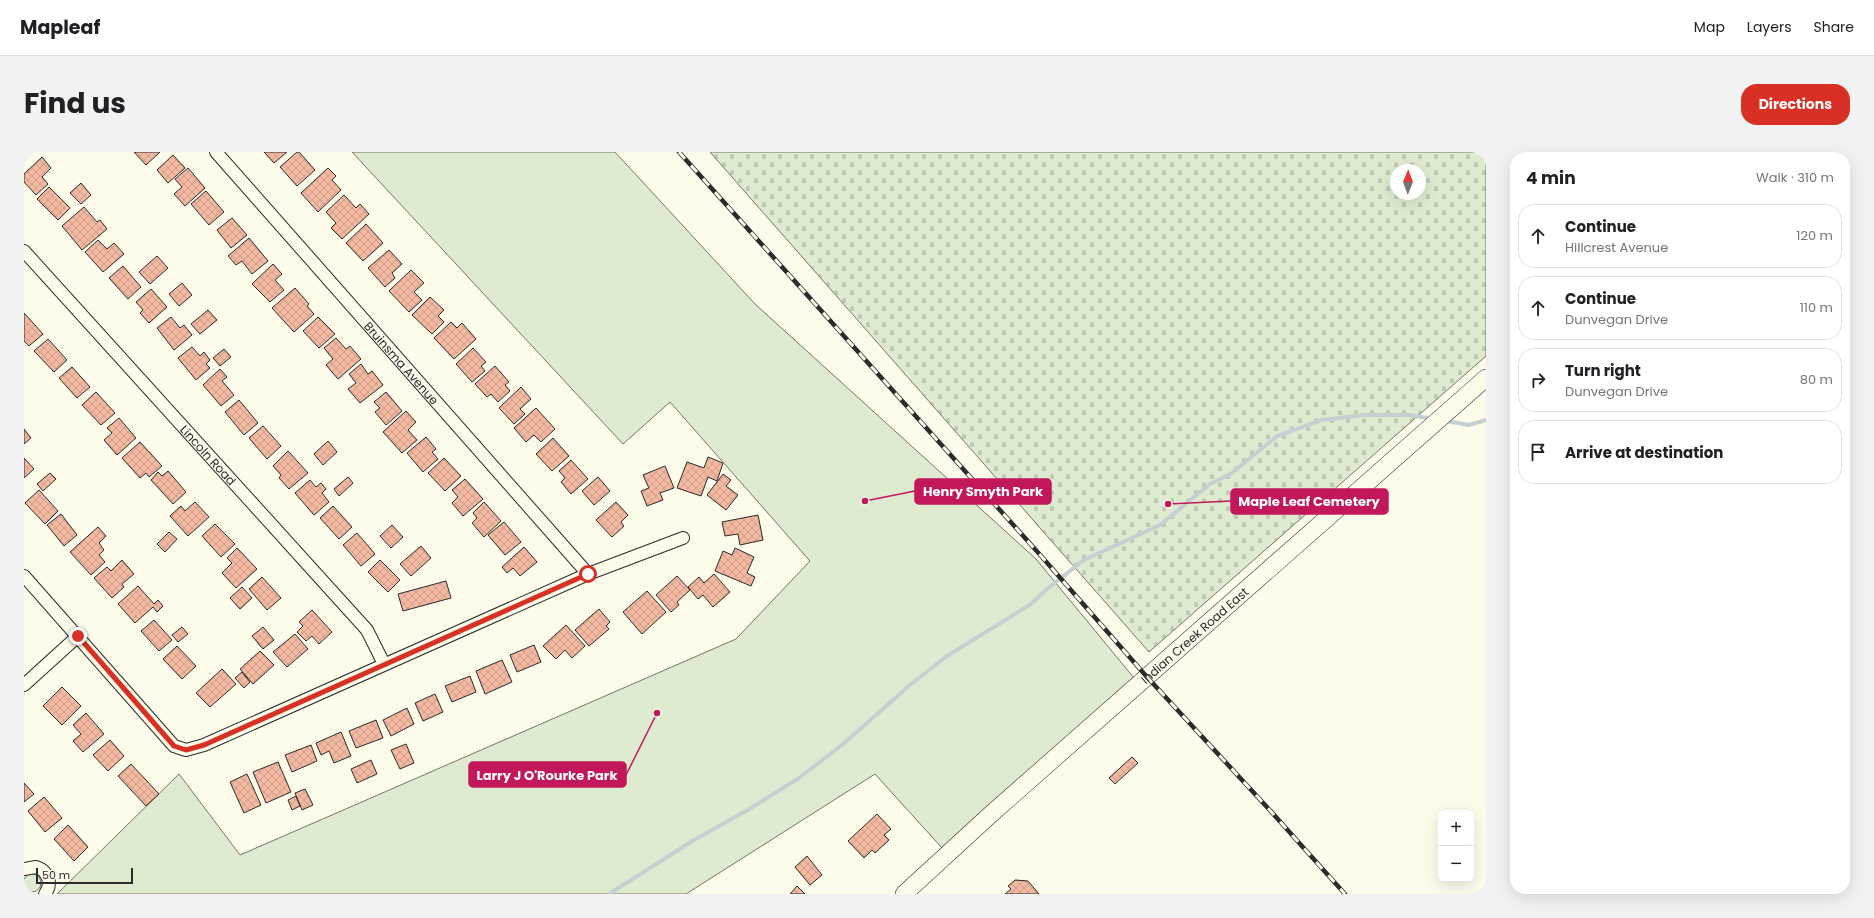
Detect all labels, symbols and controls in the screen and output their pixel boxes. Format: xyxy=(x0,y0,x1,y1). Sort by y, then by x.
text: Mapleaf xyxy=(20,14,100,41)
text: Map xyxy=(1694,17,1725,37)
text: Layers xyxy=(1747,17,1791,37)
text: Share xyxy=(1813,17,1854,37)
text: Find us xyxy=(24,84,126,123)
button: Directions xyxy=(1741,84,1850,125)
north arrow xyxy=(1390,164,1426,200)
text: 4 min xyxy=(1526,166,1576,190)
text: Walk · 310 m xyxy=(1756,168,1834,187)
text: Continue xyxy=(1565,216,1636,237)
icon: ahead xyxy=(1527,225,1549,247)
text: 120 m xyxy=(1796,226,1833,245)
text: Hillcrest Avenue xyxy=(1565,238,1668,257)
text: Continue xyxy=(1565,288,1636,309)
icon: ahead xyxy=(1527,297,1549,319)
text: 110 m xyxy=(1800,298,1833,317)
text: Dunvegan Drive xyxy=(1565,310,1668,329)
street label: Bruinsma Avenue xyxy=(361,318,443,408)
text: Turn right xyxy=(1565,360,1641,381)
icon: right xyxy=(1527,369,1549,391)
text: 80 m xyxy=(1800,370,1833,389)
text: Dunvegan Drive xyxy=(1565,382,1668,401)
street label: Lincoln Road xyxy=(177,421,240,489)
icon: arrive xyxy=(1527,441,1549,463)
text: Arrive at destination xyxy=(1565,442,1723,463)
callout: Henry Smyth Park xyxy=(915,479,1051,504)
text: Henry Smyth Park xyxy=(923,482,1043,501)
callout: Maple Leaf Cemetery xyxy=(1231,489,1388,514)
text: Maple Leaf Cemetery xyxy=(1238,492,1380,511)
route start xyxy=(579,565,597,583)
street label: Indian Creek Road East xyxy=(1137,583,1252,687)
route end xyxy=(69,627,87,645)
callout: Larry J O'Rourke Park xyxy=(469,762,626,787)
text: Larry J O'Rourke Park xyxy=(477,766,617,785)
map controls xyxy=(1438,810,1474,882)
button: + xyxy=(1438,810,1474,846)
button: − xyxy=(1438,846,1474,882)
scale bar xyxy=(36,866,133,885)
text: 50 m xyxy=(42,867,70,883)

